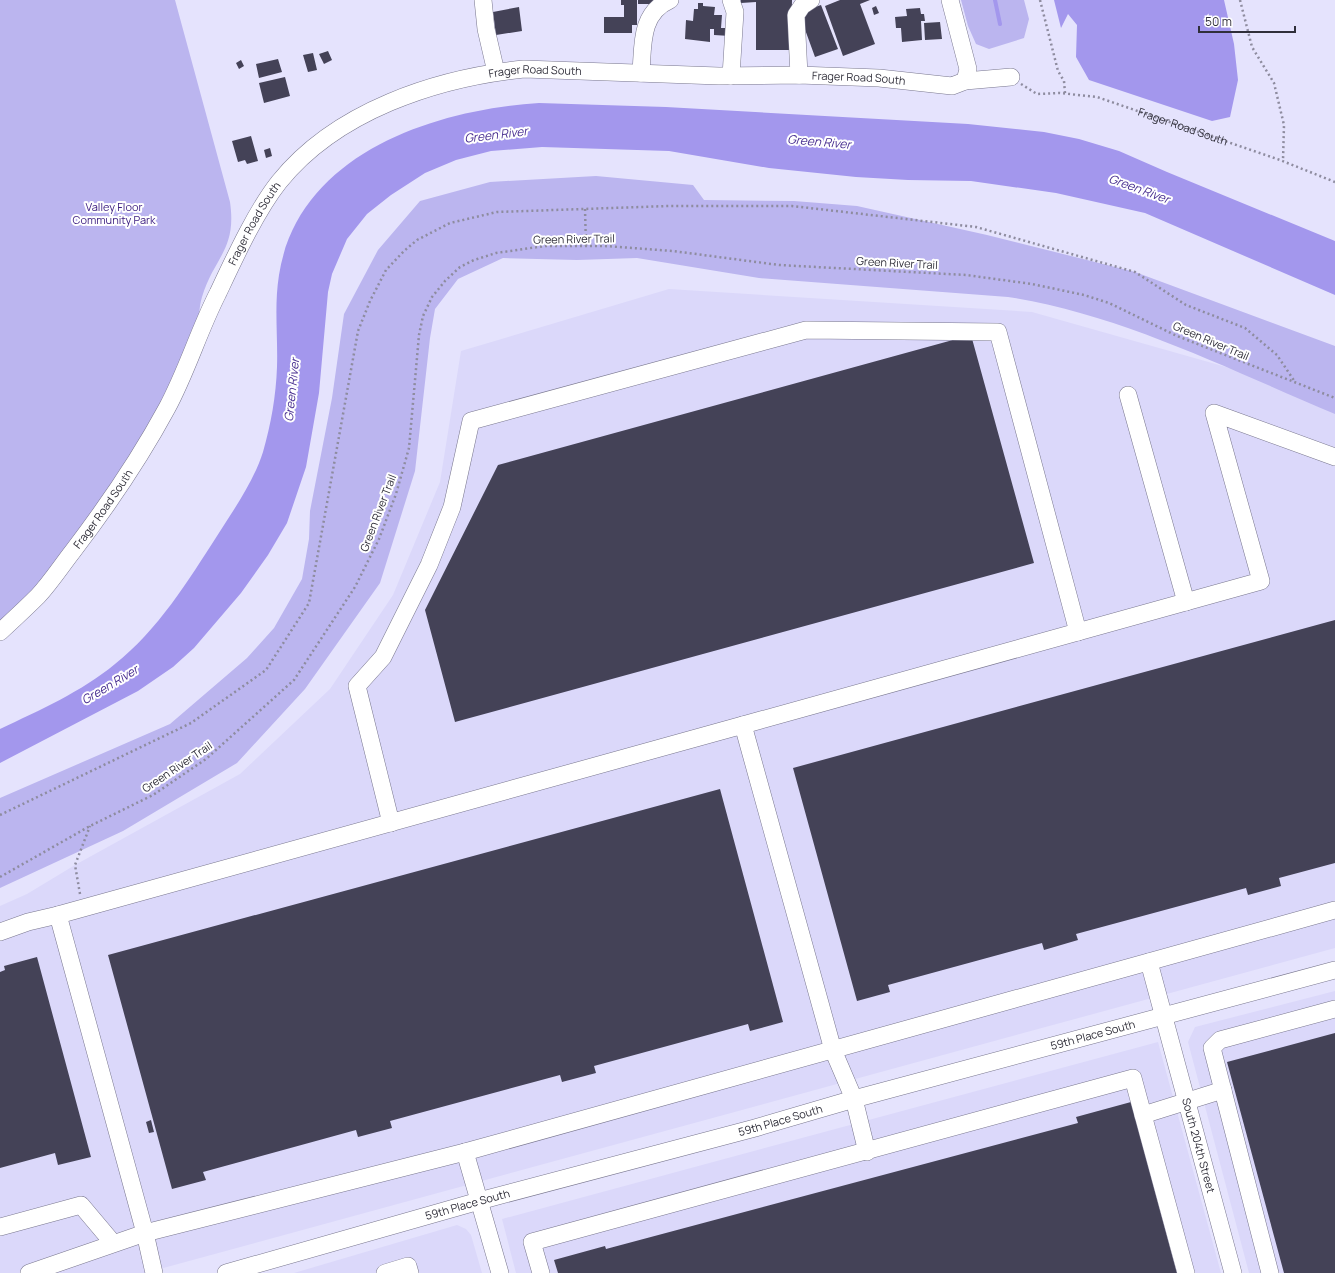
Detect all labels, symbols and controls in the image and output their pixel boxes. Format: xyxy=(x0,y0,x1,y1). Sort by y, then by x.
scale bar xyxy=(1199,8,1295,34)
text: 50 m xyxy=(1205,13,1232,30)
street label: Frager Road South xyxy=(487,61,582,81)
street label: Frager Road South xyxy=(812,67,906,88)
street label: Frager Road South xyxy=(1136,104,1230,148)
water label: Green River xyxy=(463,122,530,147)
water label: Green River xyxy=(787,130,853,153)
water label: Green River xyxy=(1106,170,1174,208)
street label: Frager Road South xyxy=(224,178,284,267)
park label: Valley Floor Community Park xyxy=(73,199,156,227)
street label: Green River Trail xyxy=(533,230,615,247)
street label: Green River Trail xyxy=(856,253,938,272)
street label: Green River Trail xyxy=(1171,318,1252,363)
water label: Green River xyxy=(280,356,303,422)
street label: Frager Road South xyxy=(70,466,136,551)
street label: Green River Trail xyxy=(356,472,399,554)
water label: Green River xyxy=(78,660,143,708)
street label: Green River Trail xyxy=(139,738,215,796)
street label: 59th Place South xyxy=(1049,1016,1137,1053)
street label: South 204th Street xyxy=(1179,1096,1219,1195)
street label: 59th Place South xyxy=(736,1101,824,1139)
street label: 59th Place South xyxy=(423,1185,511,1223)

